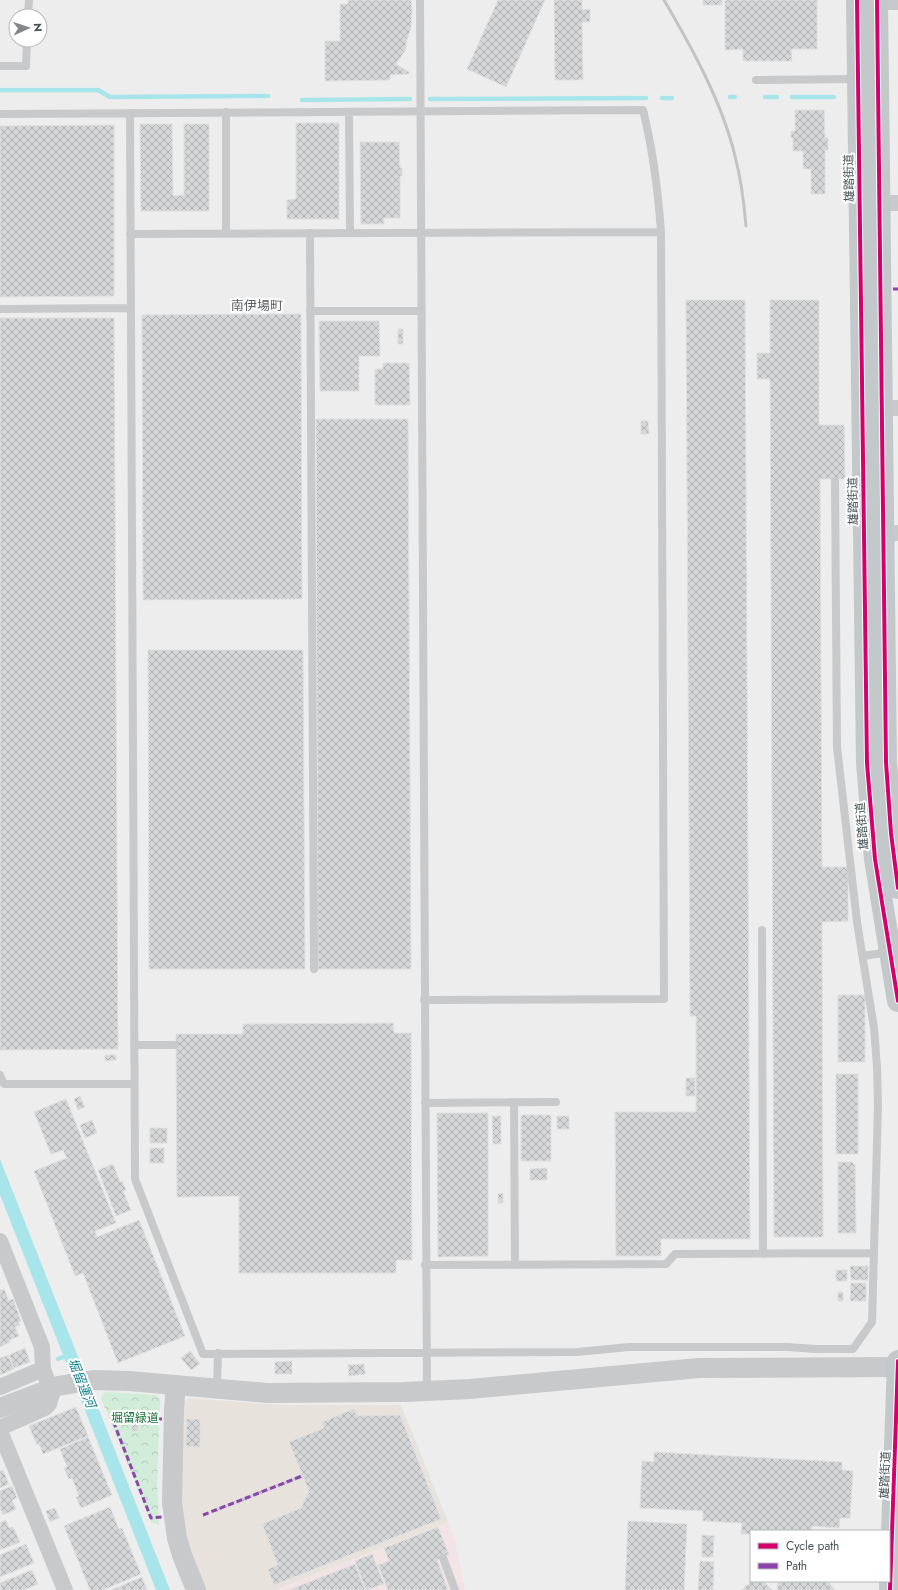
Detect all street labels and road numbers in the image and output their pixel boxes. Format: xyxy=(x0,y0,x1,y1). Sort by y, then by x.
street label: 雄踏街道 xyxy=(840,154,858,202)
street label: 雄踏街道 xyxy=(844,477,862,525)
street label: 雄踏街道 xyxy=(851,801,873,851)
street label: 雄踏街道 xyxy=(875,1451,895,1499)

